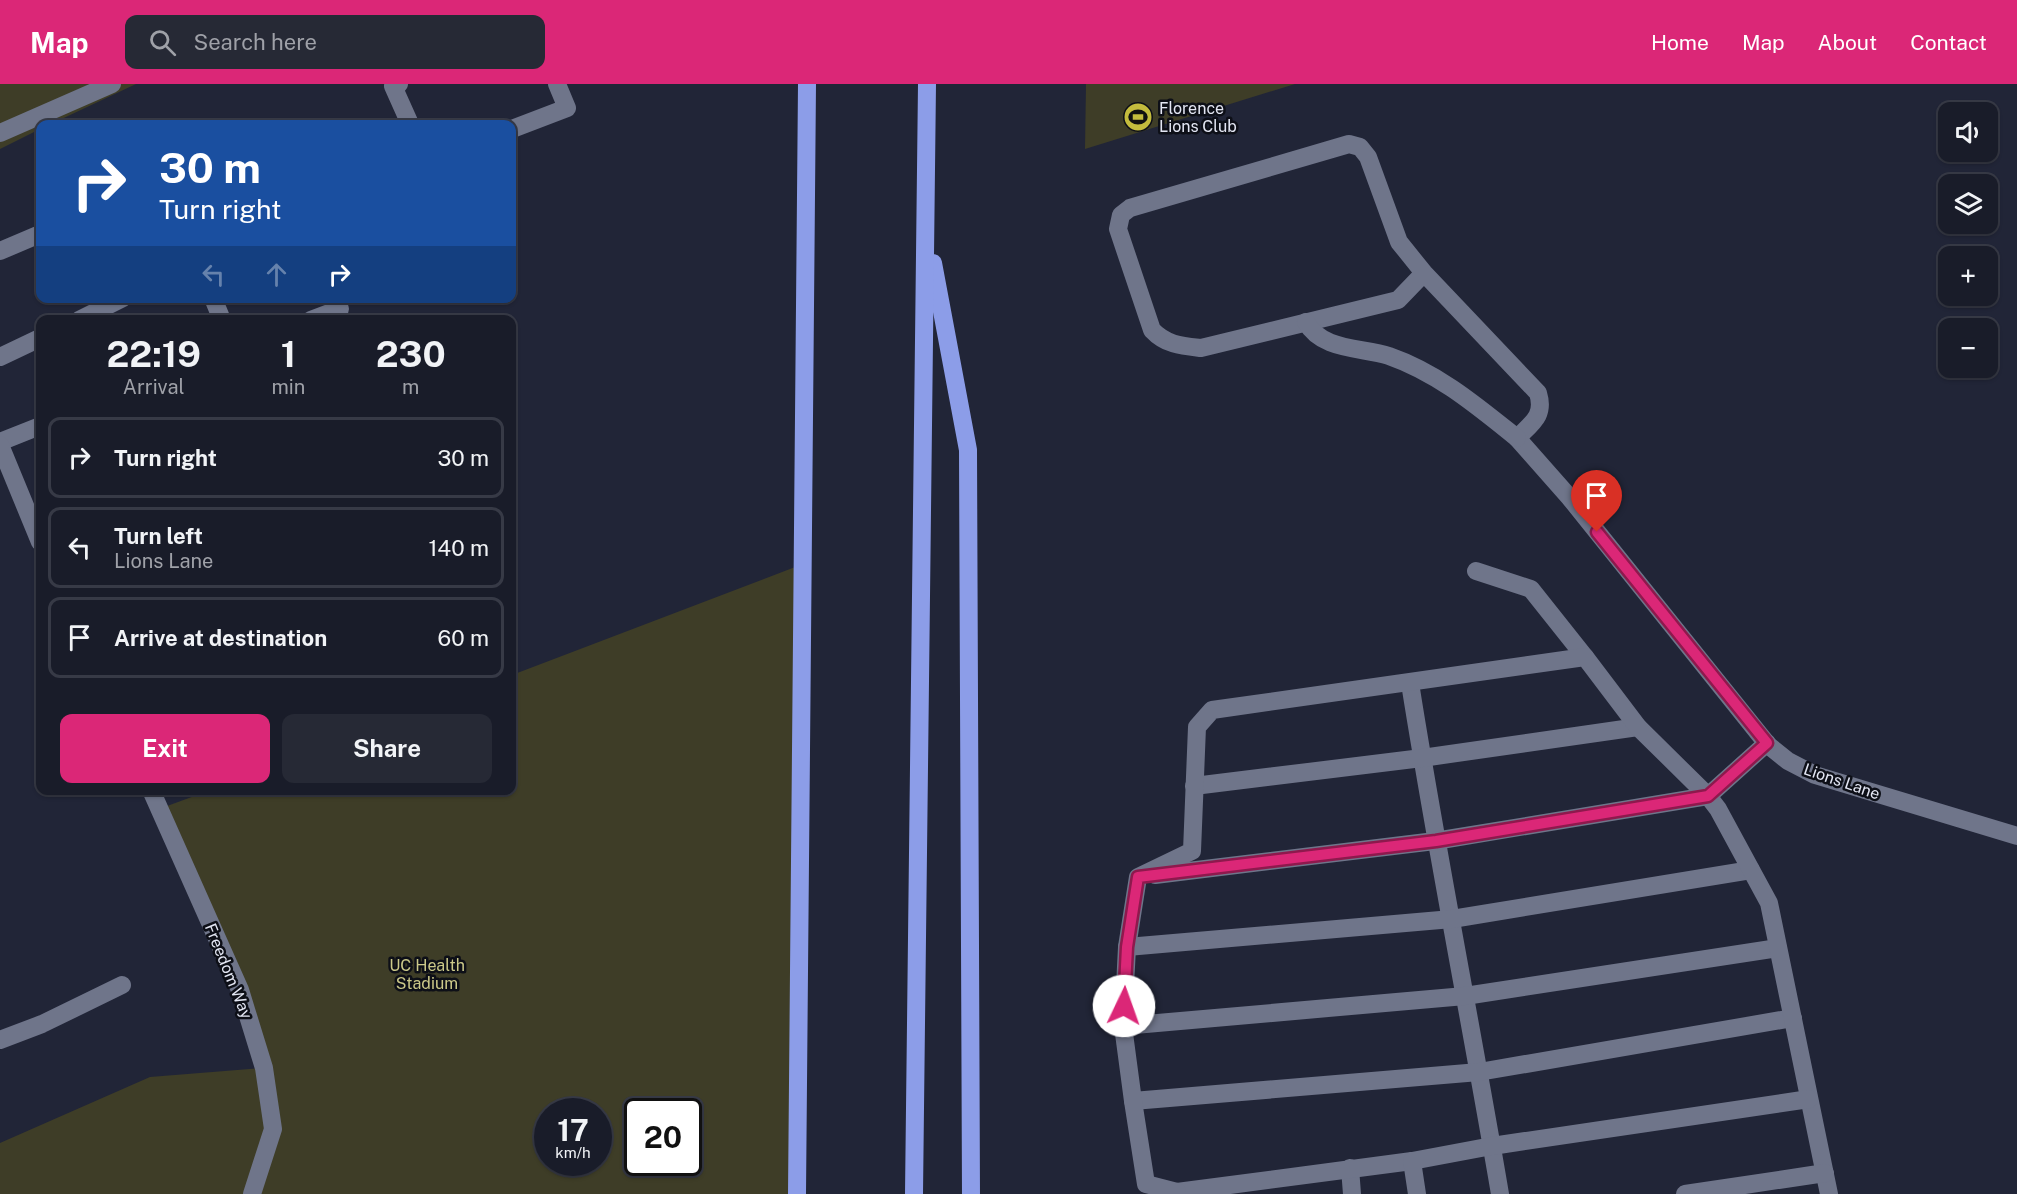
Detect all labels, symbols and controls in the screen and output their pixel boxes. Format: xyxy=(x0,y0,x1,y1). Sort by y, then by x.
search box xyxy=(125,15,545,69)
text: Map xyxy=(30,26,89,59)
icon: search xyxy=(146,26,179,59)
text: Search here xyxy=(194,29,317,55)
text: Home xyxy=(1651,30,1709,55)
text: Map xyxy=(1742,30,1785,55)
text: About xyxy=(1818,30,1877,55)
text: Contact xyxy=(1910,30,1987,55)
place label: Florence Lions Club xyxy=(1159,99,1237,136)
sports icon: Florence Lions Club xyxy=(1122,101,1154,133)
map controls xyxy=(1938,102,1998,378)
button: sound xyxy=(1938,102,1998,162)
text: 30 m xyxy=(159,143,261,192)
icon: right xyxy=(60,144,138,222)
button: layers xyxy=(1938,174,1998,234)
text: Turn right xyxy=(159,193,282,225)
button: + xyxy=(1938,246,1998,306)
icon: left xyxy=(197,258,230,291)
icon: ahead xyxy=(260,258,293,291)
icon: right xyxy=(323,258,356,291)
button: − xyxy=(1938,318,1998,378)
text: 22:19 xyxy=(106,333,201,375)
text: 1 xyxy=(281,333,296,375)
text: 230 xyxy=(376,333,446,375)
text: Arrival xyxy=(123,375,185,399)
text: min xyxy=(271,375,305,399)
text: m xyxy=(402,375,419,399)
icon: right xyxy=(63,441,96,474)
text: Turn right xyxy=(114,445,217,471)
text: 30 m xyxy=(437,445,489,471)
pin xyxy=(1571,470,1622,532)
icon: arrive xyxy=(1580,479,1613,512)
text: Turn left xyxy=(114,523,203,549)
icon: left xyxy=(63,531,96,564)
text: 140 m xyxy=(428,535,489,561)
text: Lions Lane xyxy=(114,549,213,573)
icon: arrive xyxy=(63,621,96,654)
text: Arrive at destination xyxy=(114,625,327,651)
text: 60 m xyxy=(438,625,489,651)
button: Exit xyxy=(60,714,270,783)
button: Share xyxy=(282,714,492,783)
street label: Lions Lane xyxy=(1801,760,1882,803)
street label: Freedom Way xyxy=(201,921,257,1022)
park label: UC Health Stadium xyxy=(389,956,465,993)
position arrow xyxy=(1092,974,1156,1038)
speed limit sign: 20 xyxy=(624,1098,702,1176)
text: 17 xyxy=(557,1112,589,1148)
text: km/h xyxy=(555,1144,591,1161)

